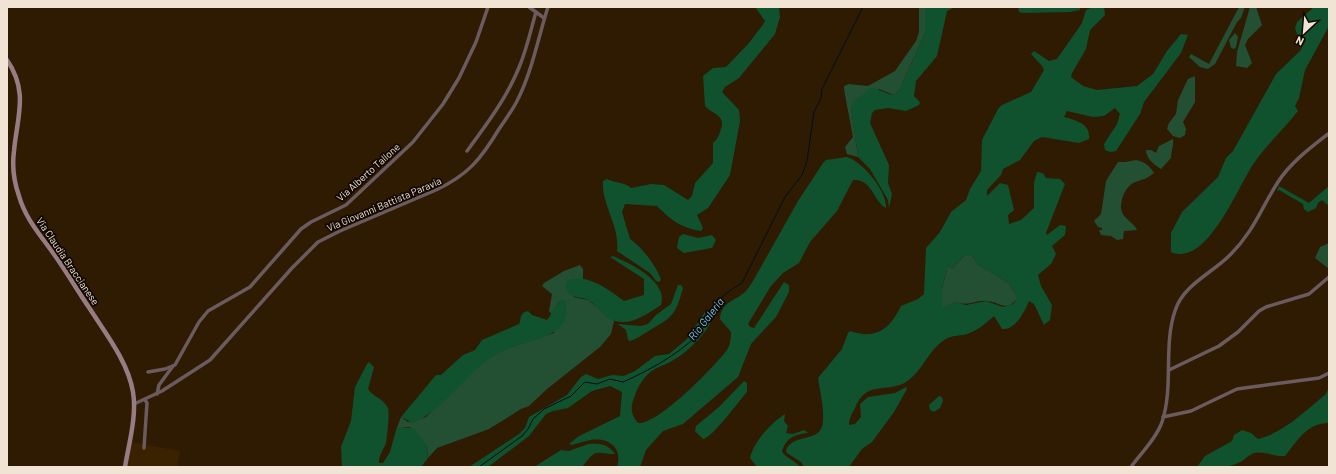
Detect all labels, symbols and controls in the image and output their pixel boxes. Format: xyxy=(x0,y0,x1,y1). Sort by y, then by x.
north arrow xyxy=(1284,12,1324,52)
text: N xyxy=(1293,34,1306,49)
street label: Via Alberto Tallone xyxy=(334,141,402,203)
street label: Via Giovanni Battista Paravia xyxy=(325,174,443,234)
street label: Via Claudia Braccianese xyxy=(34,215,102,307)
water label: Rio Galeria xyxy=(685,295,726,342)

